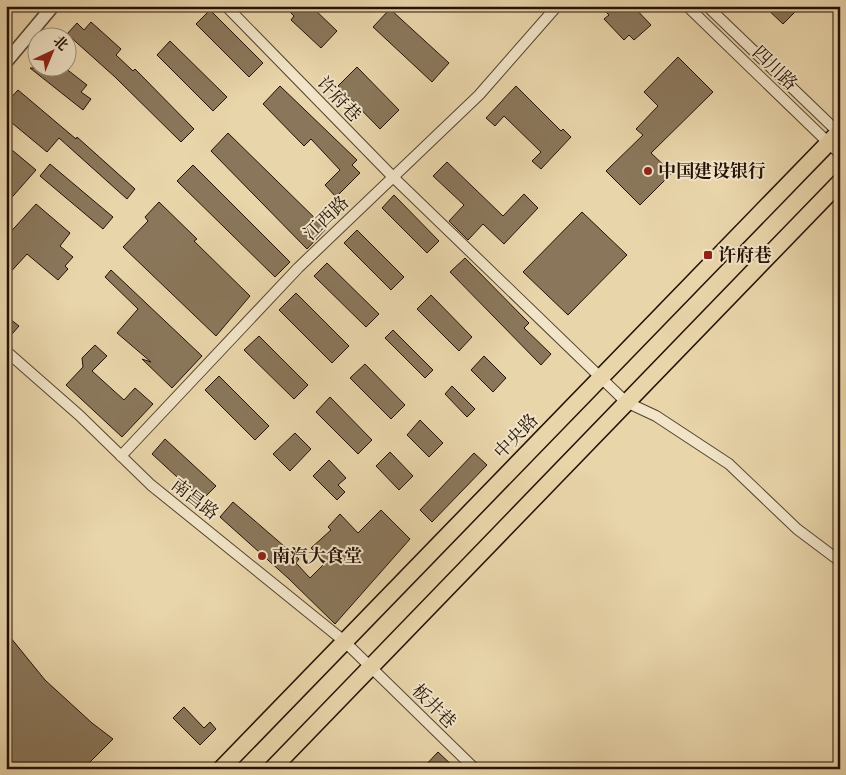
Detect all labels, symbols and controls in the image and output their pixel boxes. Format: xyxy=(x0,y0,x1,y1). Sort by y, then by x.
north arrow xyxy=(28,28,78,78)
text: 北 xyxy=(49,32,72,55)
street label: 四川路 xyxy=(747,41,802,95)
street label: 许府巷 xyxy=(312,72,366,127)
place label: 中国建设银行 xyxy=(658,160,766,183)
marker: 中国建设银行 xyxy=(642,165,654,177)
street label: 江西路 xyxy=(299,191,354,245)
place label: 许府巷 xyxy=(718,244,772,267)
marker: 许府巷 xyxy=(702,249,714,261)
street label: 中央路 xyxy=(489,409,543,464)
street label: 南昌路 xyxy=(166,474,223,525)
place label: 南汽大食堂 xyxy=(272,545,362,568)
marker: 南汽大食堂 xyxy=(256,550,268,562)
street label: 板井巷 xyxy=(406,679,461,734)

